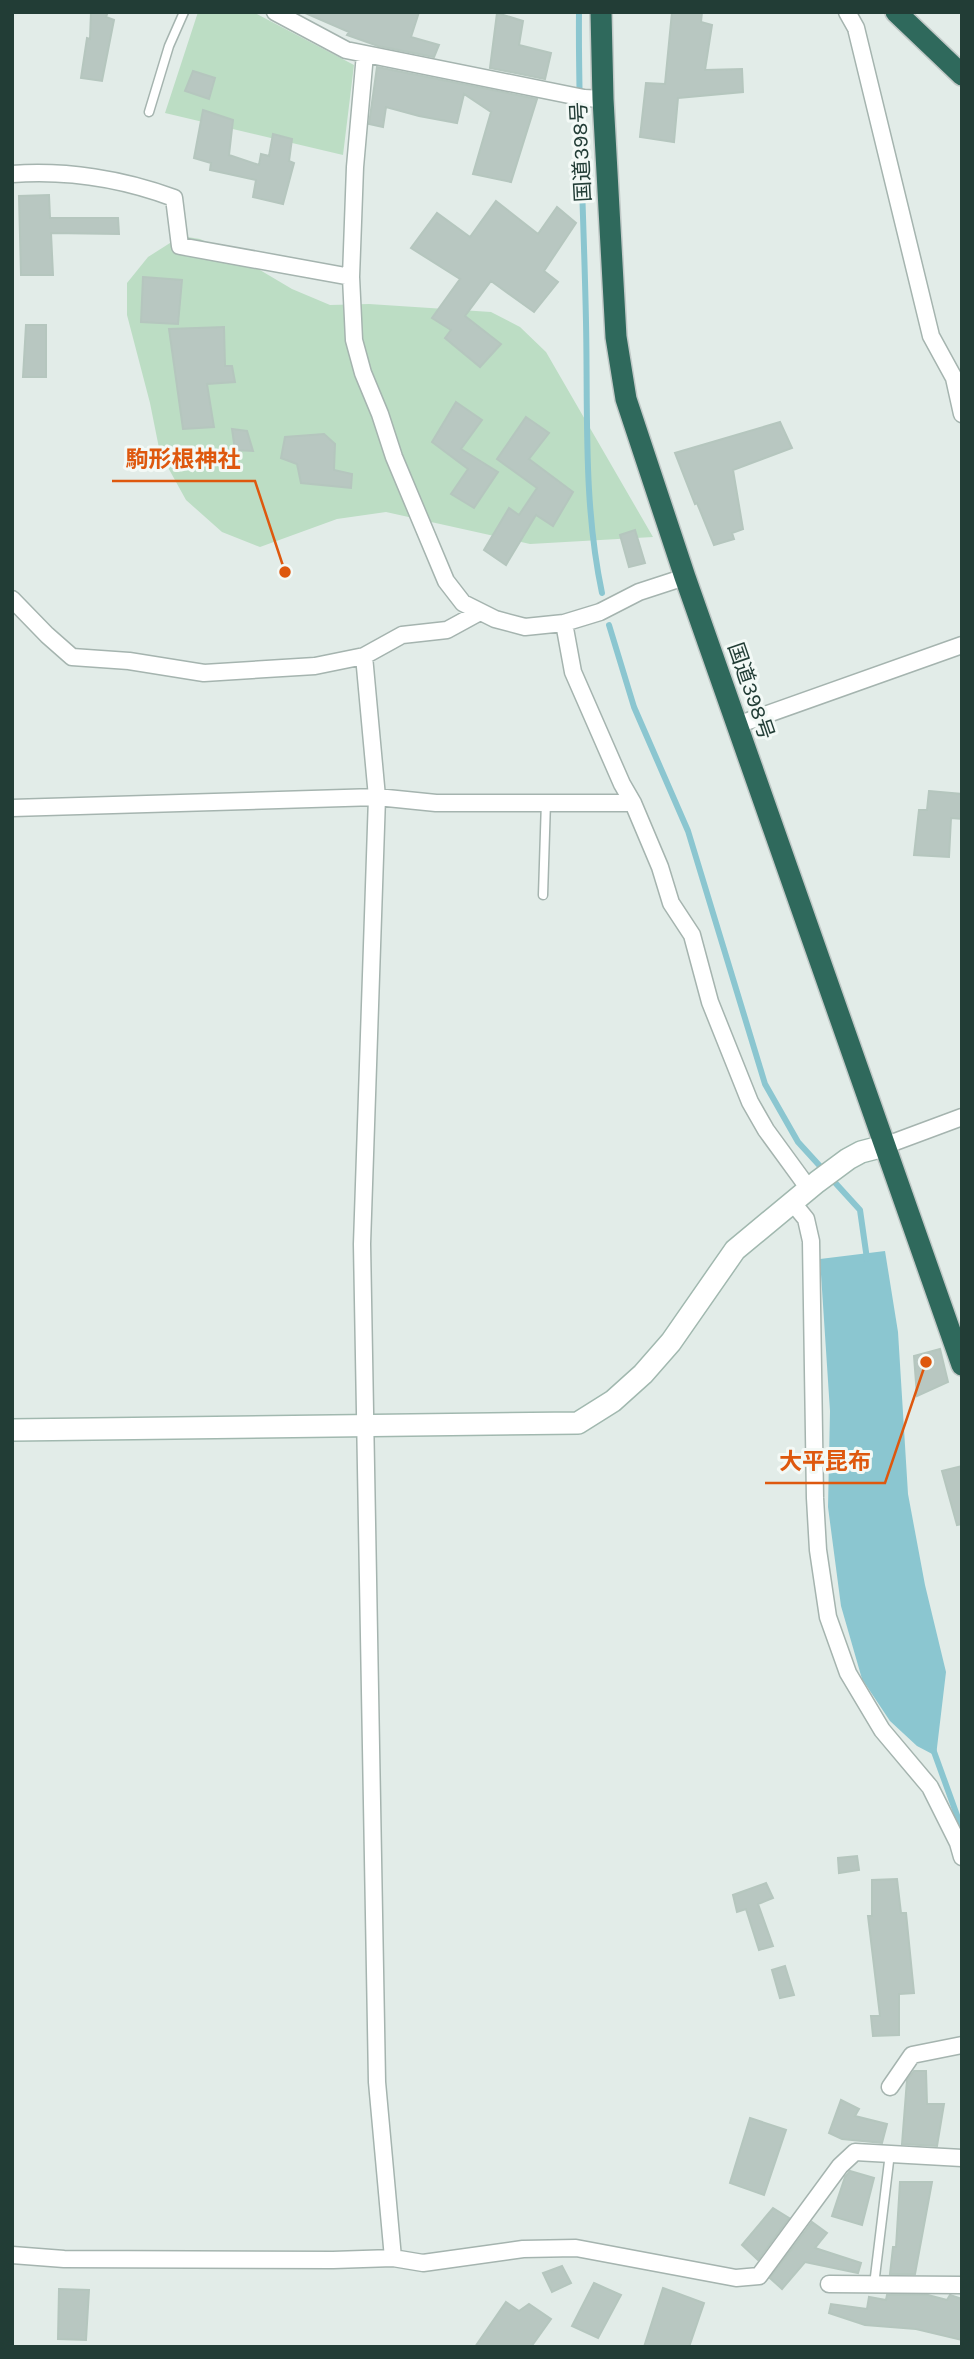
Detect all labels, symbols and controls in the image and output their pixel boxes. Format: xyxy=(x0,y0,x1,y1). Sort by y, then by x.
street label: 国道398号 xyxy=(566,101,596,203)
callout: 駒形根神社 xyxy=(112,437,255,481)
text: 駒形根神社 xyxy=(126,446,241,473)
street label: 国道398号 xyxy=(723,640,779,742)
callout: 大平昆布 xyxy=(765,1439,885,1483)
text: 大平昆布 xyxy=(779,1448,871,1475)

